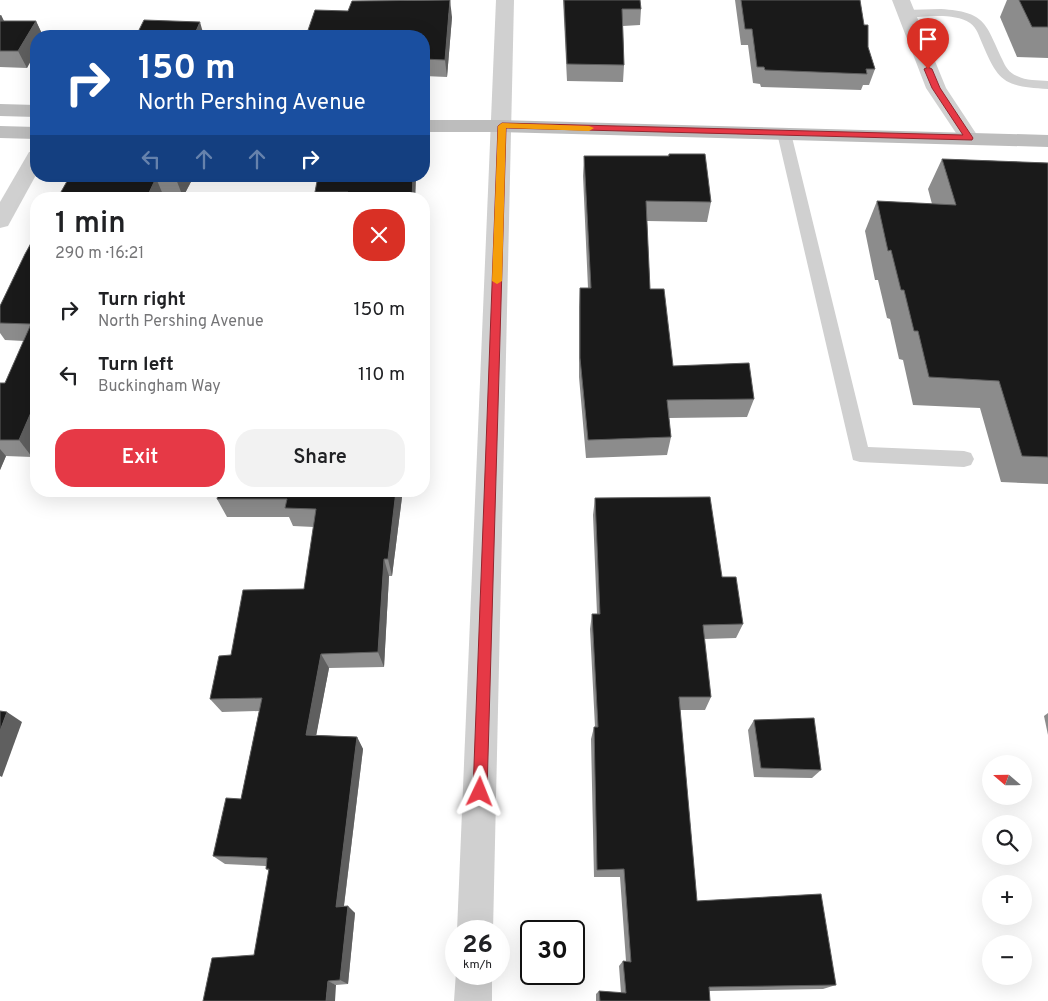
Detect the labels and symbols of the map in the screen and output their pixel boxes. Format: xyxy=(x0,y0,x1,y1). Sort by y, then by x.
pin xyxy=(907,18,949,69)
north arrow xyxy=(982,755,1032,805)
position arrow xyxy=(453,765,505,817)
speed limit sign: 30 xyxy=(520,920,585,985)

